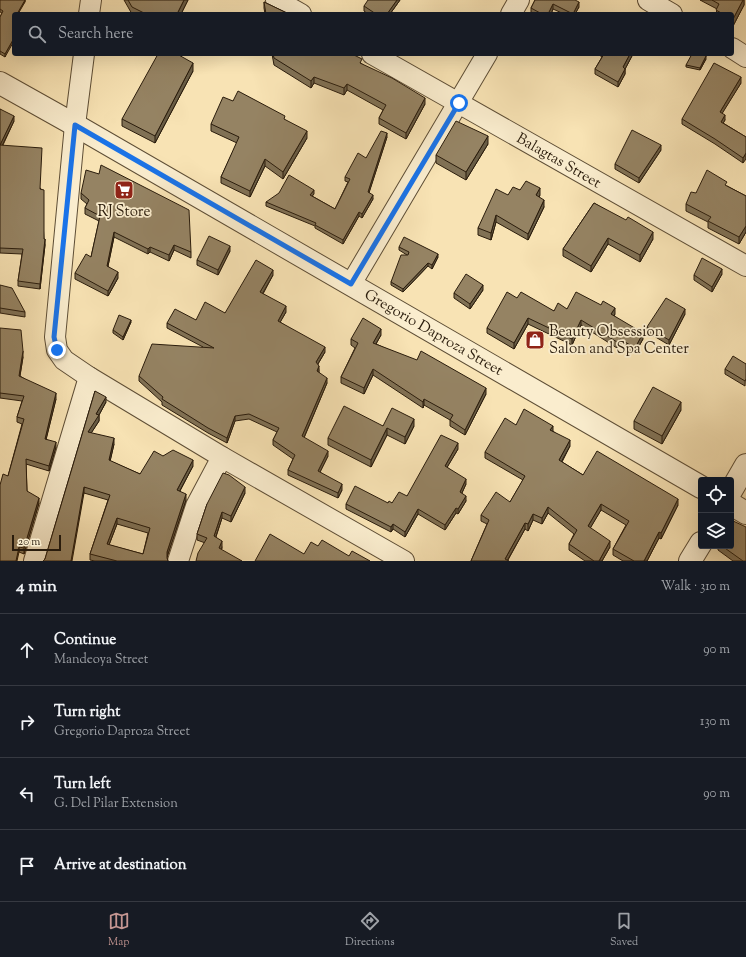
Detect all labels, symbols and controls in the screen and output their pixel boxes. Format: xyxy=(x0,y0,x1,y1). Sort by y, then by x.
search box xyxy=(12,12,734,56)
icon: search xyxy=(26,23,48,45)
text: Search here xyxy=(58,24,133,45)
route start xyxy=(450,94,468,112)
street label: Balagtas Street xyxy=(512,129,604,194)
supermarket icon: RJ Store xyxy=(113,179,135,201)
place label: RJ Store xyxy=(98,202,150,223)
street label: Gregorio Daproza Street xyxy=(360,285,506,382)
place label: Beauty Obsession Salon and Spa Center xyxy=(549,322,689,360)
shop icon: Beauty Obsession Salon and Spa Center xyxy=(524,329,546,351)
route end xyxy=(48,341,66,359)
map controls xyxy=(698,477,734,549)
button: locate xyxy=(698,477,734,513)
button: layers xyxy=(698,513,734,549)
scale bar xyxy=(12,533,61,552)
text: 20 m xyxy=(18,534,40,550)
text: 4 min xyxy=(16,575,57,599)
text: Walk · 310 m xyxy=(661,578,730,596)
text: Continue xyxy=(54,630,116,651)
icon: ahead xyxy=(16,639,38,661)
text: 90 m xyxy=(703,641,730,659)
text: Mandeoya Street xyxy=(54,651,148,669)
text: Turn right xyxy=(54,702,120,723)
icon: right xyxy=(16,711,38,733)
text: 130 m xyxy=(700,713,730,731)
text: Gregorio Daproza Street xyxy=(54,723,190,741)
text: Turn left xyxy=(54,774,111,795)
icon: left xyxy=(16,783,38,805)
text: 90 m xyxy=(703,785,730,803)
text: G. Del Pilar Extension xyxy=(54,795,178,813)
icon: arrive xyxy=(16,855,38,877)
text: Arrive at destination xyxy=(54,855,187,876)
tab: Map xyxy=(108,910,130,950)
tab: Directions xyxy=(345,910,395,950)
tab: Saved xyxy=(610,910,638,950)

